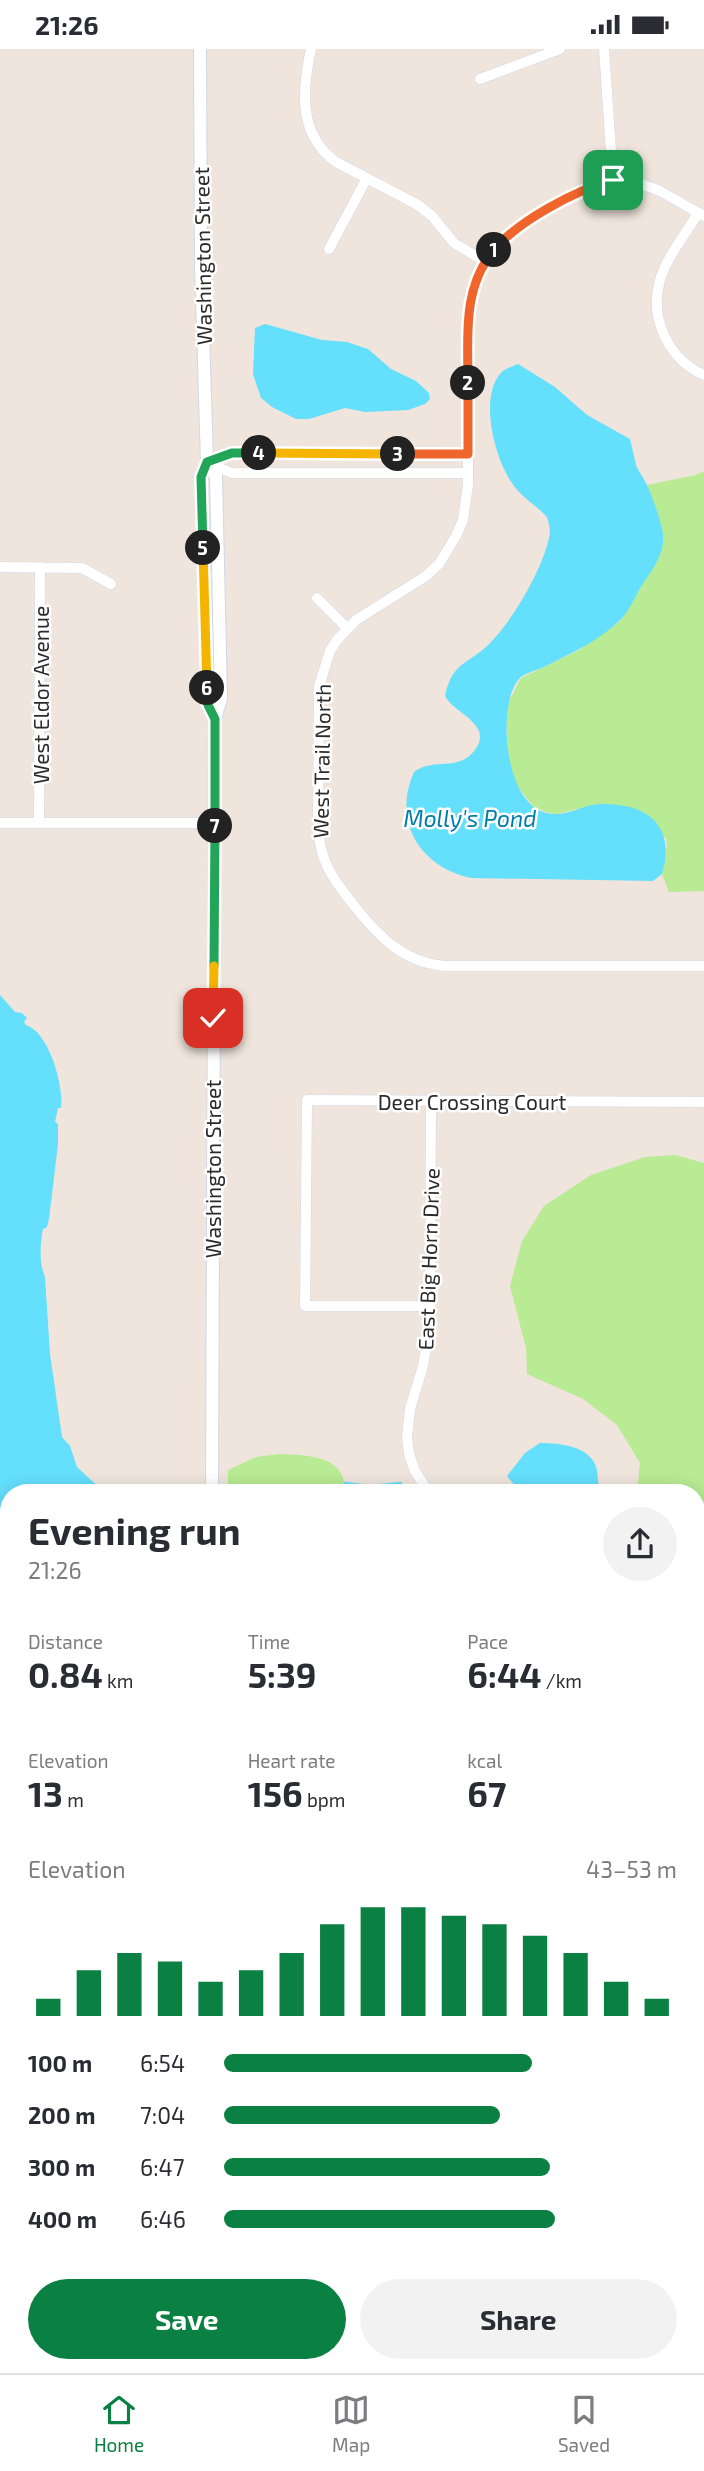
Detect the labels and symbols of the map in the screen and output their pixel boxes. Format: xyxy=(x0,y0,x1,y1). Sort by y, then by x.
pin xyxy=(583,150,643,210)
street label: Washington Street xyxy=(188,167,216,345)
pin: 1 xyxy=(476,233,512,267)
pin: 2 xyxy=(450,365,486,401)
pin: 4 xyxy=(242,435,276,471)
pin: 3 xyxy=(380,437,416,471)
pin: 5 xyxy=(186,531,220,565)
street label: West Eldor Avenue xyxy=(28,606,53,784)
pin: 6 xyxy=(190,671,224,705)
street label: West Trail North xyxy=(307,683,335,839)
water label: Molly's Pond xyxy=(404,804,537,832)
pin: 7 xyxy=(198,809,232,843)
pin xyxy=(183,988,243,1048)
street label: Washington Street xyxy=(200,1080,225,1258)
street label: Deer Crossing Court xyxy=(378,1089,566,1114)
street label: East Big Horn Drive xyxy=(412,1167,444,1351)

